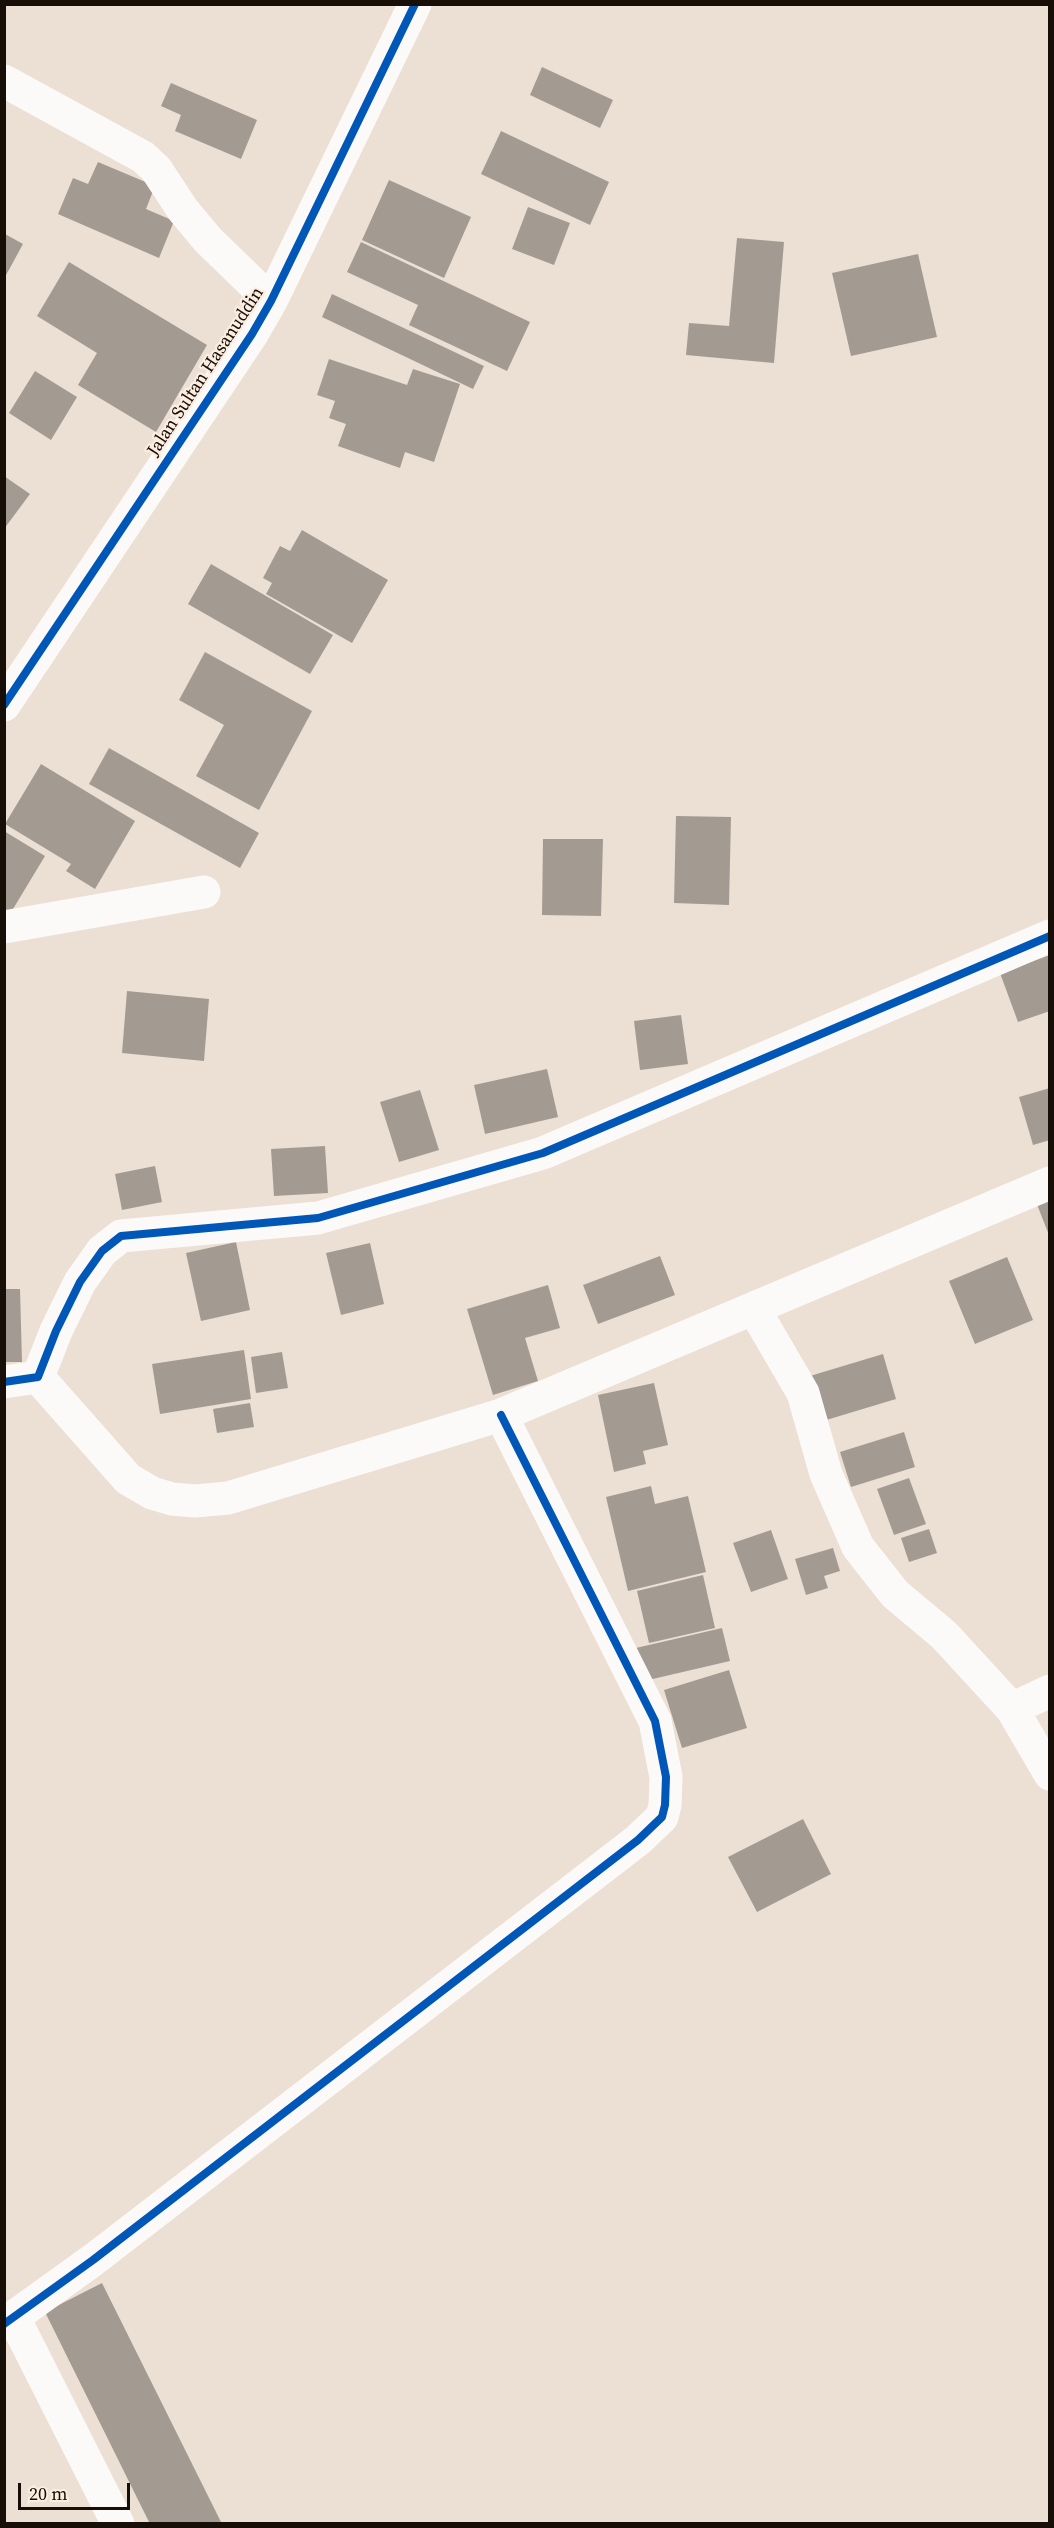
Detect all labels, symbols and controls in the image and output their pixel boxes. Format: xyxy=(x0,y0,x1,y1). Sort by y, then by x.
street label: Jalan Sultan Hasanuddin xyxy=(143,283,269,461)
scale bar xyxy=(21,2471,134,2509)
text: 20 m xyxy=(29,2481,67,2506)

